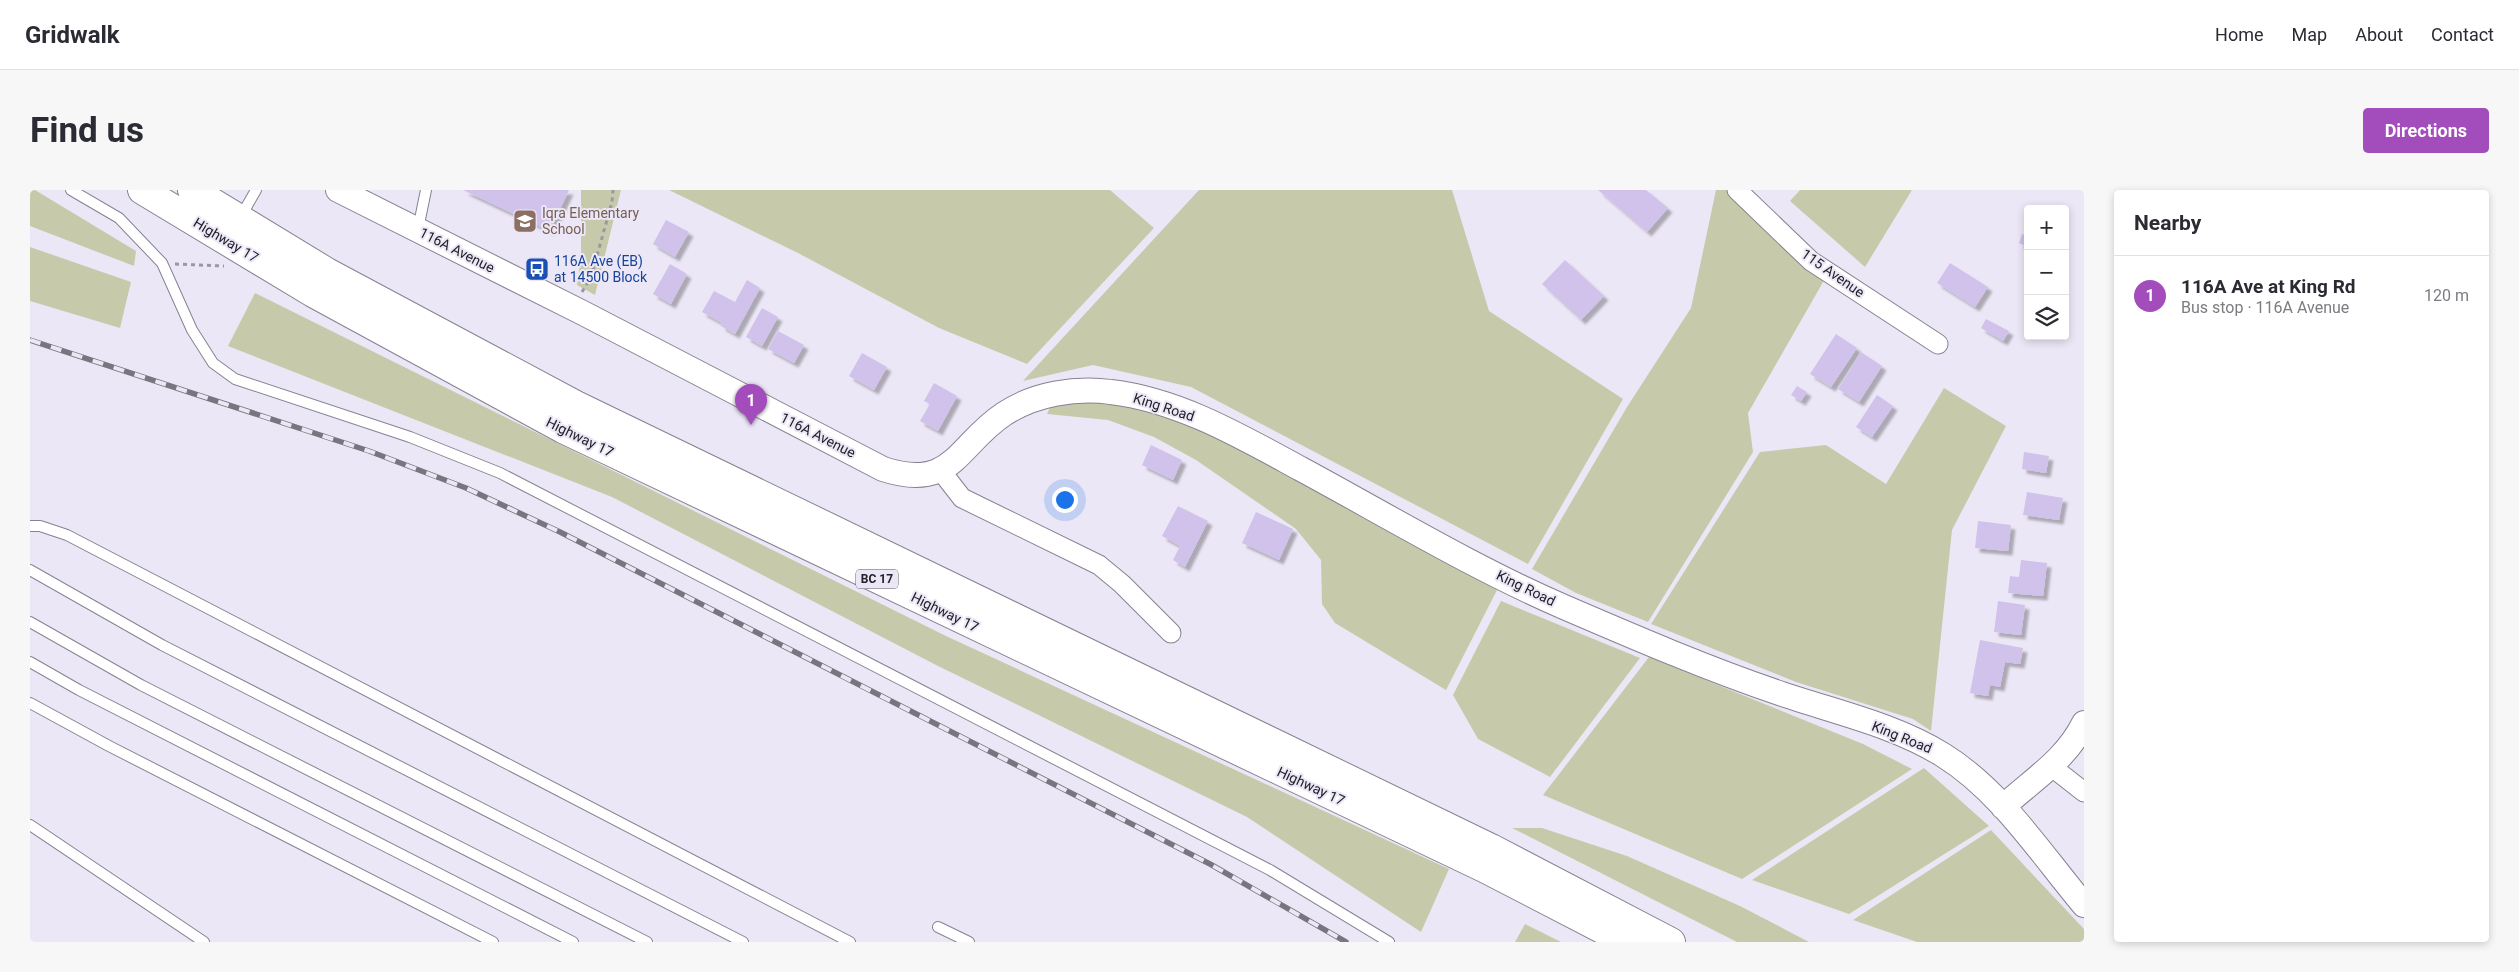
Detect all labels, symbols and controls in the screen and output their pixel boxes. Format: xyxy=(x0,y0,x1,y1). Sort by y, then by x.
text: Gridwalk xyxy=(25,21,120,49)
text: Home xyxy=(2215,24,2264,45)
text: Map xyxy=(2292,24,2327,45)
text: About xyxy=(2355,24,2403,45)
text: Contact xyxy=(2431,24,2494,45)
button: Directions xyxy=(2363,108,2489,153)
text: Find us xyxy=(30,110,144,151)
place label: Iqra Elementary School xyxy=(542,205,640,237)
map controls xyxy=(2024,205,2069,340)
button: + xyxy=(2024,205,2069,250)
school or university icon: Iqra Elementary School xyxy=(512,208,538,234)
text: Nearby xyxy=(2134,211,2201,235)
street label: Highway 17 xyxy=(191,214,261,266)
street label: 116A Avenue xyxy=(417,224,497,276)
street label: 115 Avenue xyxy=(1799,246,1867,300)
button: − xyxy=(2024,250,2069,295)
place label: 116A Ave (EB) at 14500 Block xyxy=(554,253,648,285)
bus stop icon: 116A Ave (EB) at 14500 Block xyxy=(524,256,550,282)
text: 116A Ave at King Rd xyxy=(2181,275,2356,298)
text: 1 xyxy=(2145,286,2155,305)
text: 120 m xyxy=(2424,286,2469,305)
button: layers xyxy=(2024,295,2069,340)
text: Bus stop · 116A Avenue xyxy=(2181,298,2349,317)
pin: 1 xyxy=(735,384,767,425)
street label: King Road xyxy=(1131,390,1197,424)
street label: 116A Avenue xyxy=(778,409,858,461)
street label: Highway 17 xyxy=(544,414,616,460)
your location xyxy=(1052,487,1078,513)
street label: King Road xyxy=(1494,567,1558,609)
road number: BC 17 xyxy=(856,569,898,588)
street label: Highway 17 xyxy=(909,589,981,635)
street label: King Road xyxy=(1870,718,1934,756)
street label: Highway 17 xyxy=(1275,763,1347,809)

